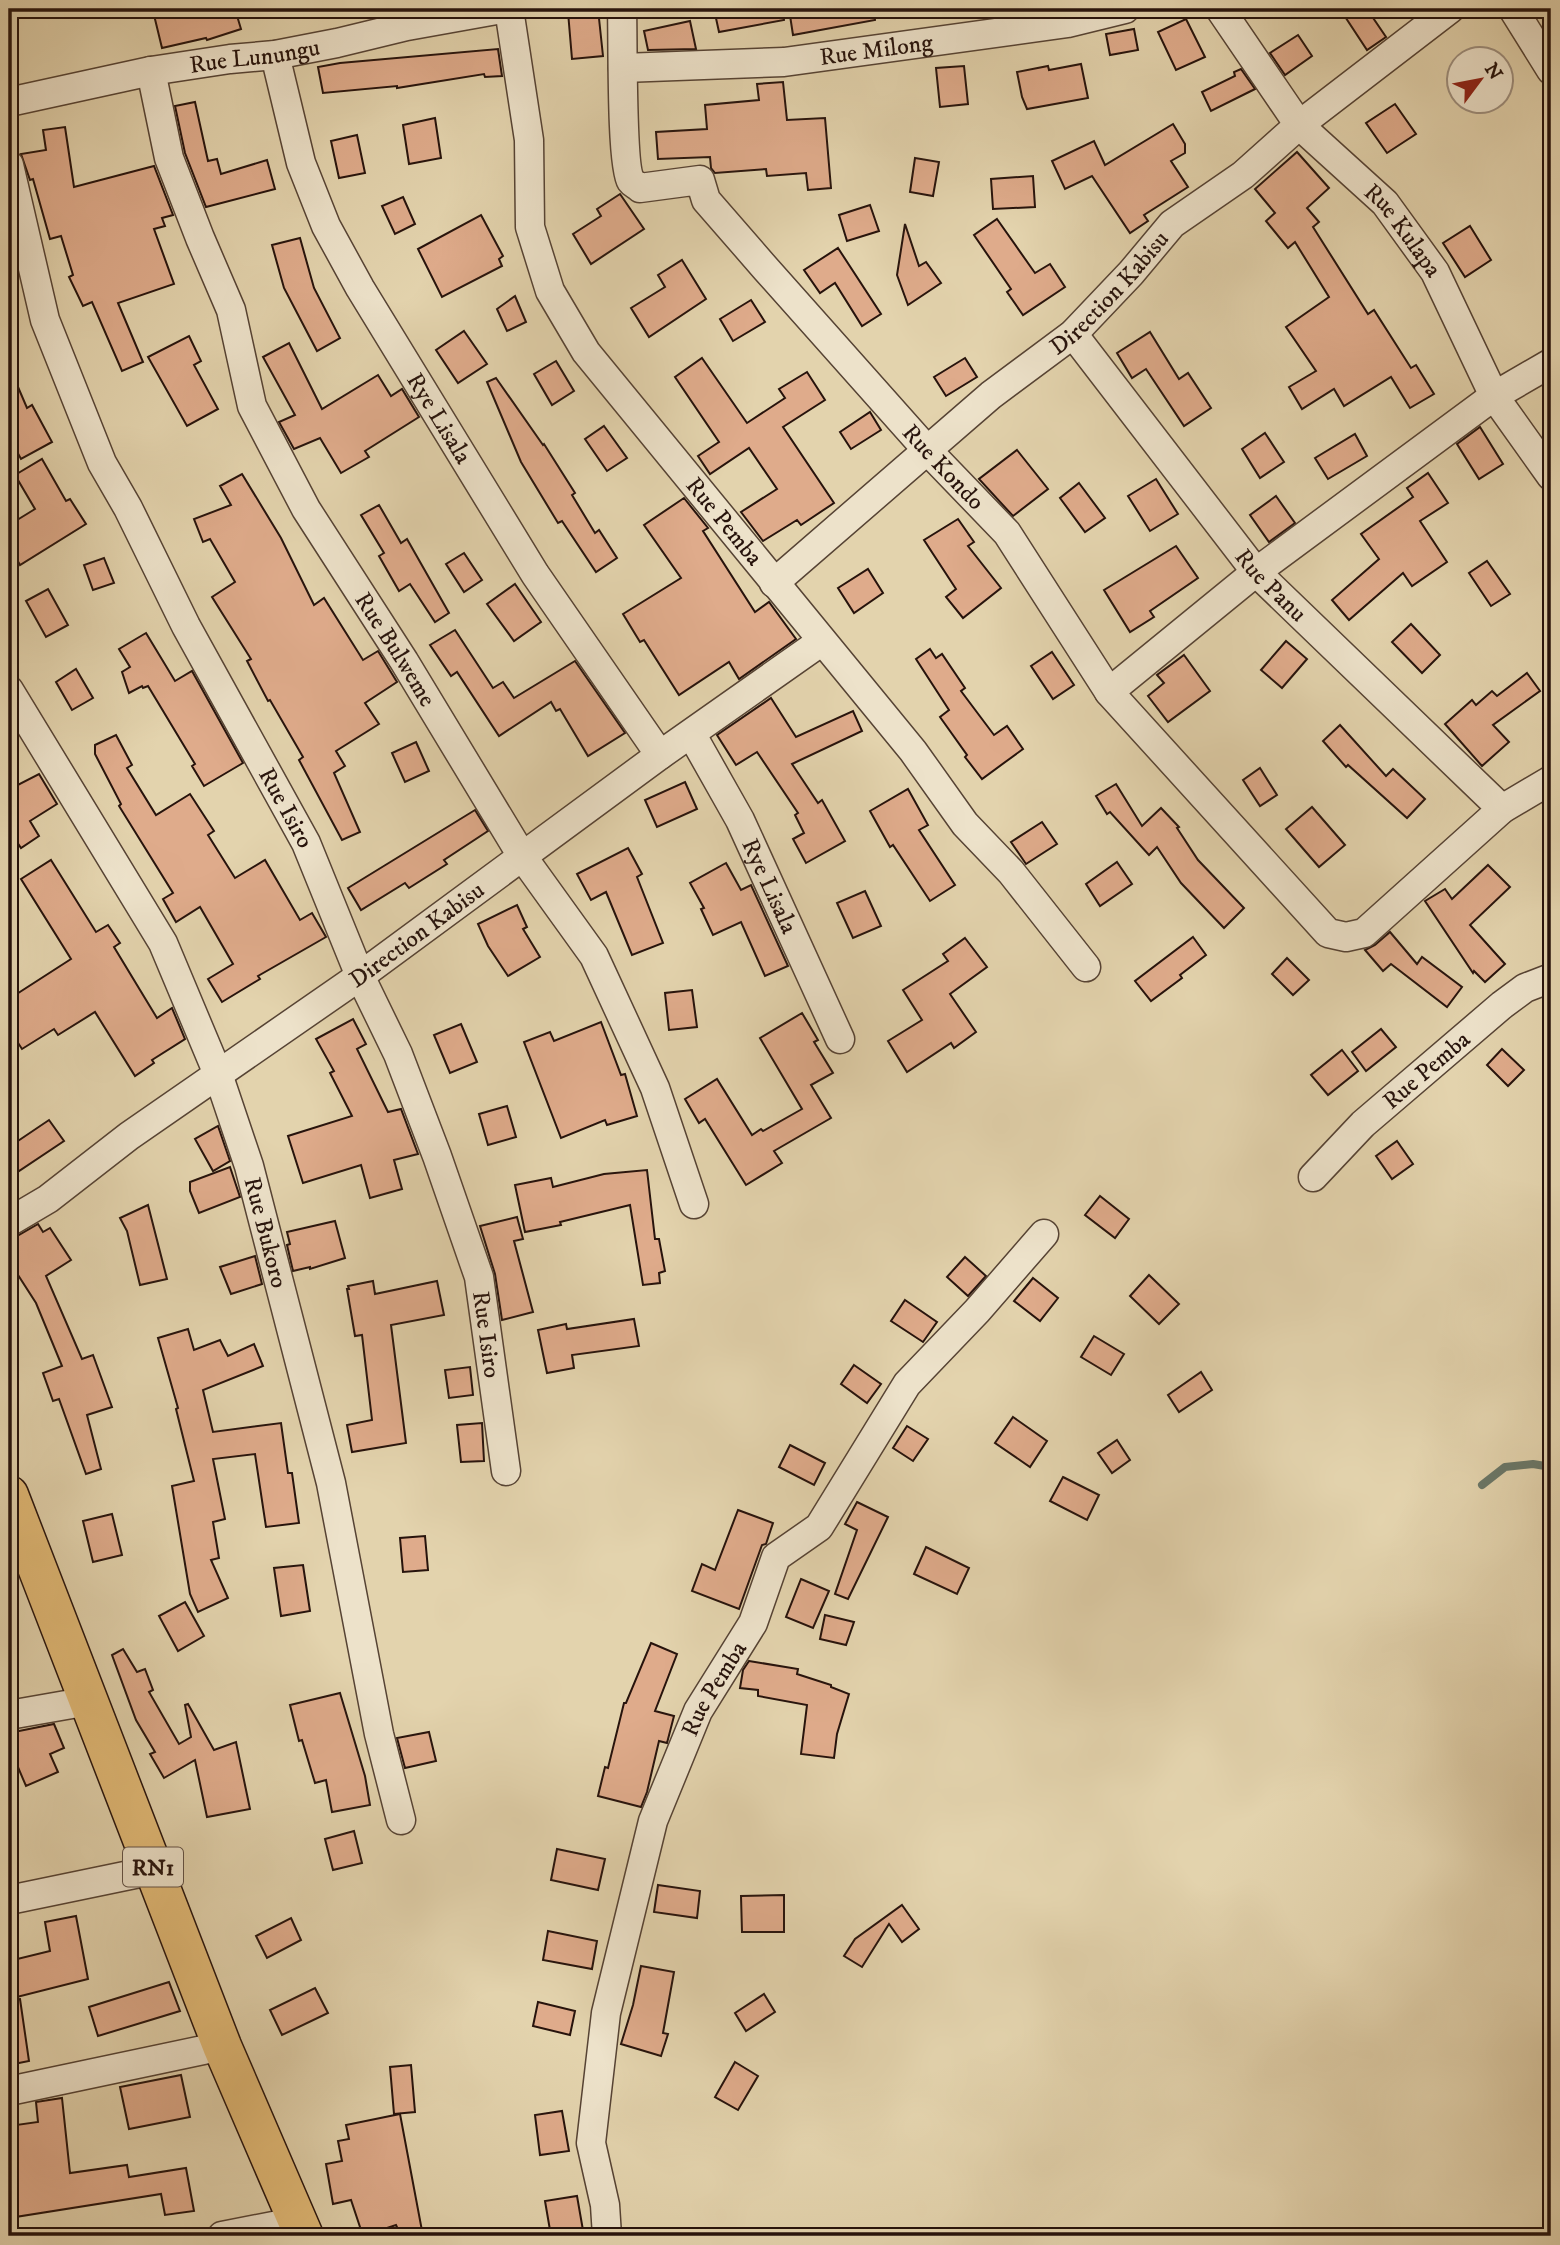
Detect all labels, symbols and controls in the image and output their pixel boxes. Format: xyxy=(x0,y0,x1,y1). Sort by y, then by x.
street label: Rue Milong xyxy=(818,28,935,73)
street label: Rue Lunungu xyxy=(187,33,322,81)
north arrow xyxy=(1444,46,1514,116)
text: N xyxy=(1479,59,1507,85)
street label: Rue Kulapa xyxy=(1357,177,1448,284)
street label: Direction Kabisu xyxy=(1044,225,1176,362)
street label: Rye Lisala xyxy=(399,368,478,470)
street label: Rue Kondo xyxy=(895,418,991,517)
street label: Rue Pemba xyxy=(679,471,769,573)
street label: Rue Panu xyxy=(1228,543,1313,629)
street label: Rue Bulweme xyxy=(348,587,442,712)
street label: Rue Isiro xyxy=(251,763,320,854)
street label: Rye Lisala xyxy=(734,834,804,939)
street label: Direction Kabisu xyxy=(344,875,491,995)
street label: Rue Pemba xyxy=(1377,1024,1477,1116)
street label: Rue Bukoro xyxy=(237,1174,294,1291)
street label: Rue Isiro xyxy=(465,1289,507,1380)
street label: Rue Pemba xyxy=(675,1635,754,1741)
road number: RN1 xyxy=(123,1848,183,1886)

